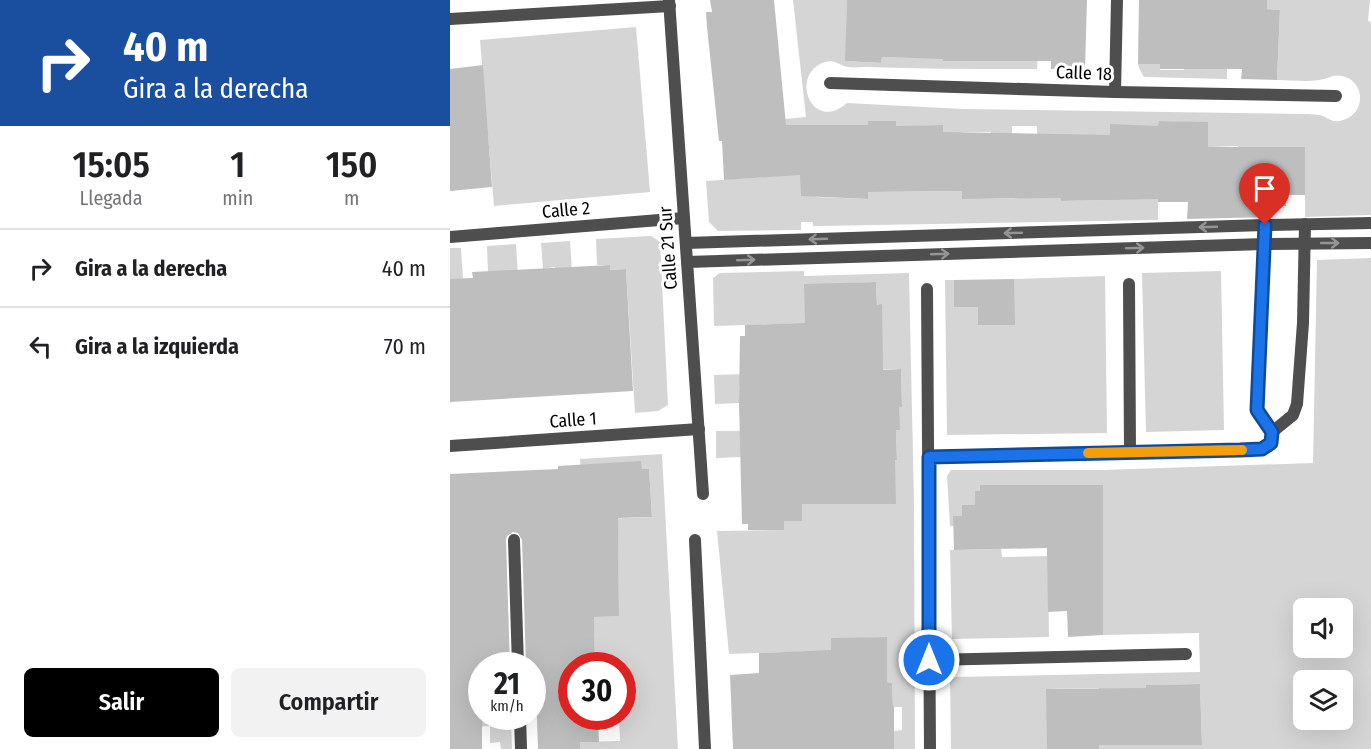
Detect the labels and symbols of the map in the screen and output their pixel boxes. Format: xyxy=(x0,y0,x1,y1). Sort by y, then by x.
street label: Calle 18 xyxy=(1056,61,1112,85)
pin xyxy=(1239,163,1290,225)
street label: Calle 2 xyxy=(541,197,591,223)
street label: Calle 21 Sur xyxy=(654,205,682,290)
one-way arrow xyxy=(1198,221,1218,232)
one-way arrow xyxy=(1003,227,1023,238)
one-way arrow xyxy=(808,233,828,245)
one-way arrow xyxy=(1320,237,1340,249)
one-way arrow xyxy=(1125,242,1145,254)
one-way arrow xyxy=(930,248,950,260)
one-way arrow xyxy=(735,255,755,266)
street label: Calle 1 xyxy=(549,407,597,433)
position arrow xyxy=(897,628,961,692)
speed limit sign: 30 xyxy=(558,652,636,730)

